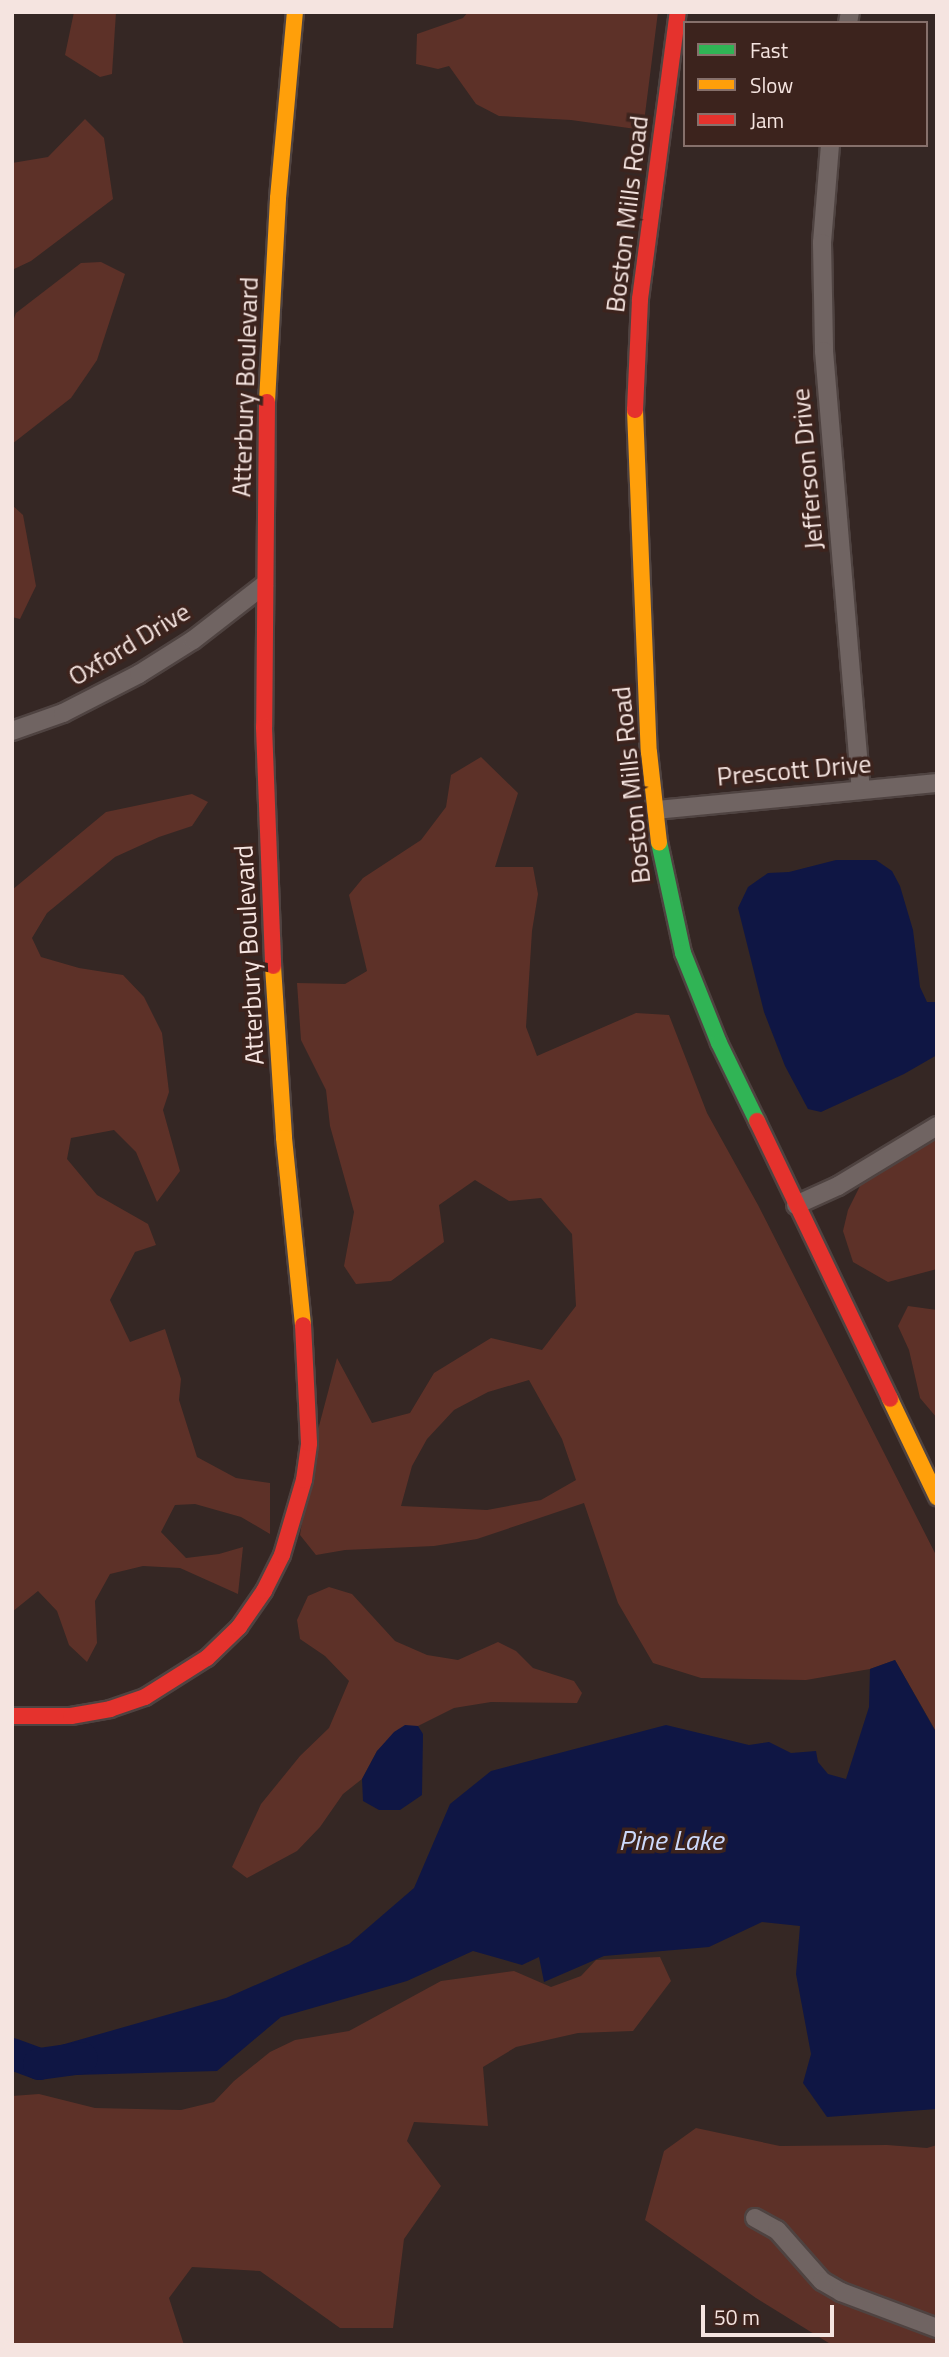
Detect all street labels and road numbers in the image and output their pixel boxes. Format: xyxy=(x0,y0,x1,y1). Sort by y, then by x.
street label: Boston Mills Road xyxy=(599,114,655,314)
street label: Atterbury Boulevard xyxy=(226,276,264,498)
street label: Jefferson Drive xyxy=(784,387,830,551)
street label: Oxford Drive xyxy=(63,596,195,692)
street label: Boston Mills Road xyxy=(605,685,657,885)
street label: Prescott Drive xyxy=(715,748,873,792)
street label: Atterbury Boulevard xyxy=(228,844,270,1066)

